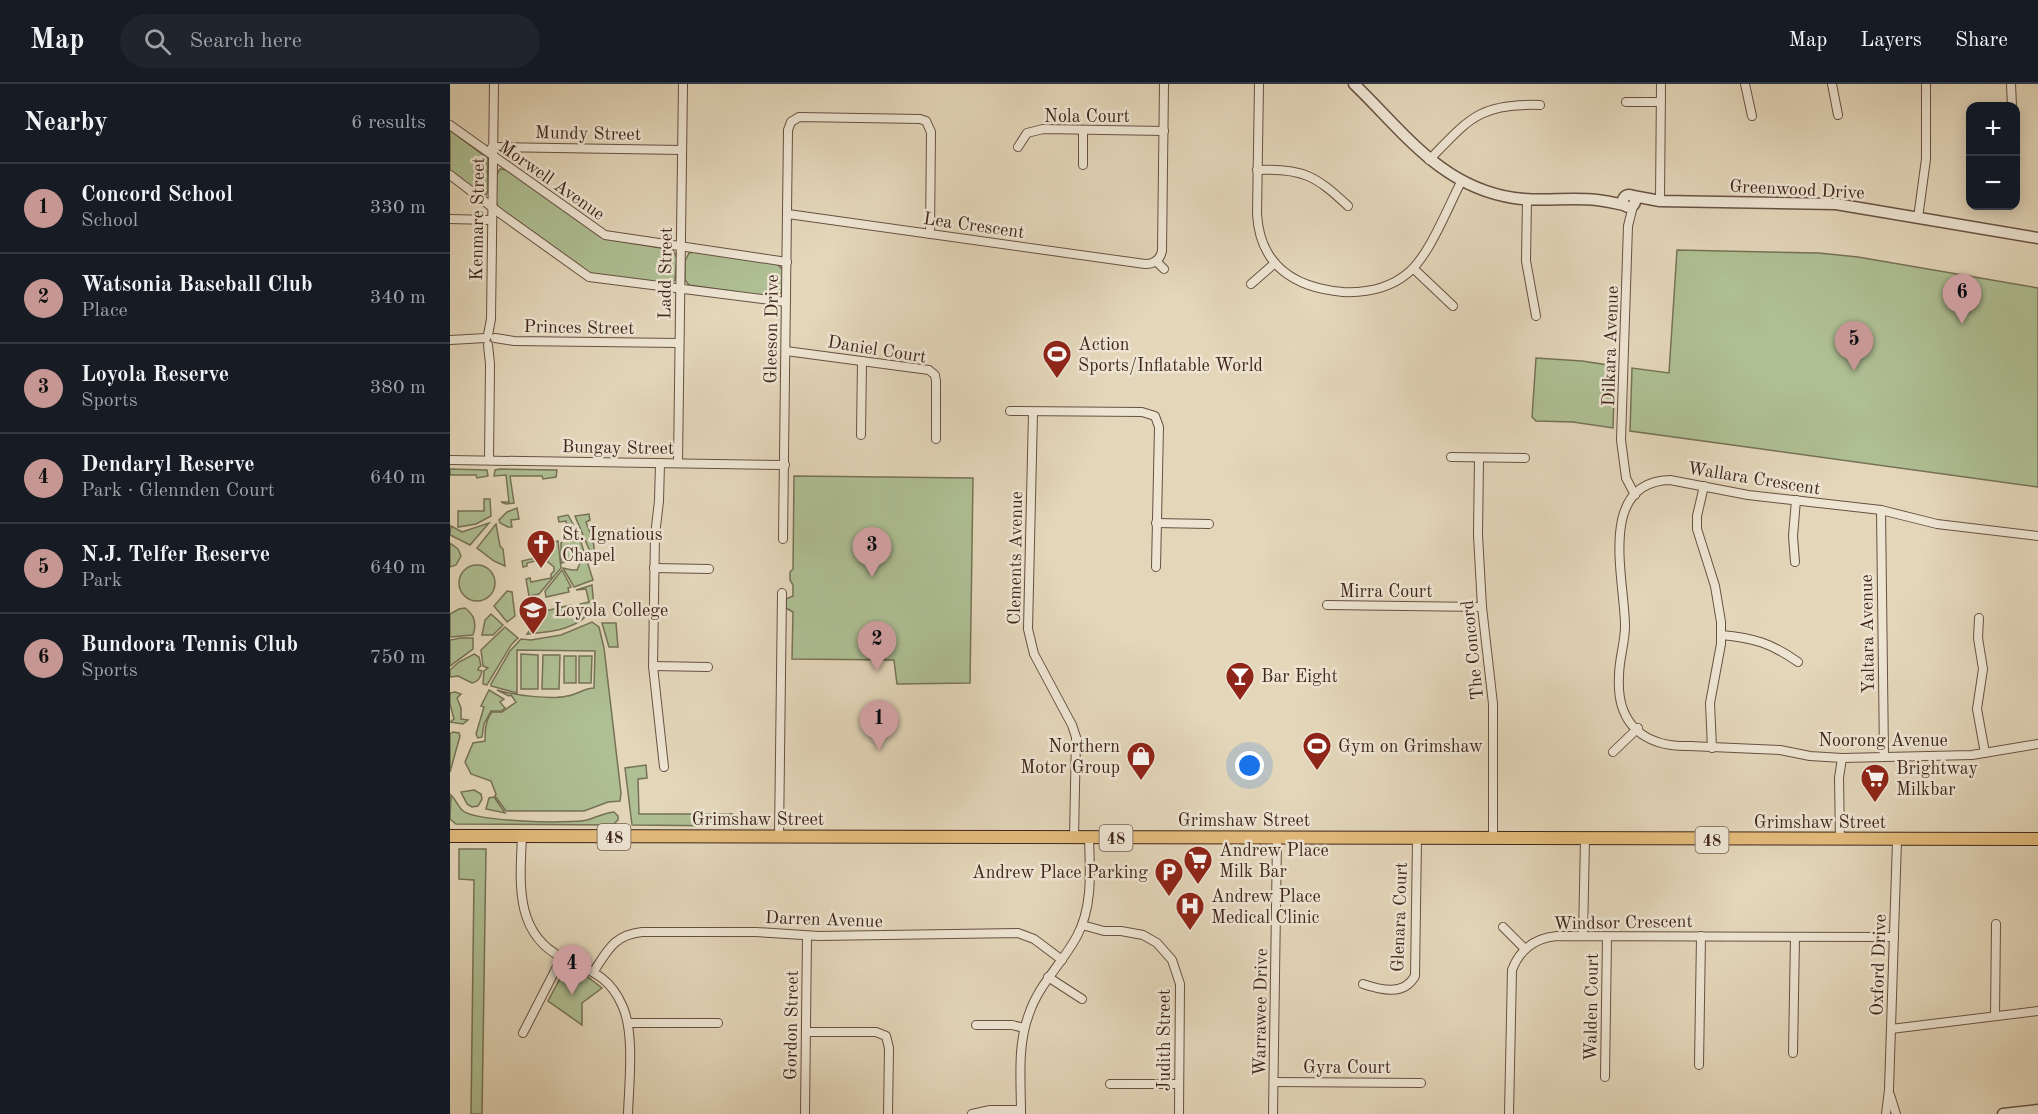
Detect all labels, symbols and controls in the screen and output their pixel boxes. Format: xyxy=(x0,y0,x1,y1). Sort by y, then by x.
search box xyxy=(120,14,540,68)
icon: search xyxy=(141,25,174,58)
text: Map xyxy=(30,27,84,55)
text: Search here xyxy=(189,30,302,52)
text: Map xyxy=(1788,30,1827,51)
text: Layers xyxy=(1860,30,1922,51)
text: Share xyxy=(1955,30,2008,51)
map controls xyxy=(1966,102,2020,210)
button: + xyxy=(1966,102,2020,156)
street label: Nola Court xyxy=(1044,108,1130,126)
text: Nearby xyxy=(24,110,108,136)
text: 6 results xyxy=(351,113,426,133)
street label: Mundy Street xyxy=(535,124,641,144)
street label: Morwell Avenue xyxy=(495,138,608,224)
button: − xyxy=(1966,156,2020,210)
street label: Kenmare Street xyxy=(468,157,488,281)
street label: Greenwood Drive xyxy=(1729,177,1865,203)
text: Concord School xyxy=(81,184,233,206)
text: 1 xyxy=(38,198,49,218)
text: 330 m xyxy=(370,198,426,218)
street label: Lea Crescent xyxy=(922,210,1026,242)
text: School xyxy=(81,211,138,231)
street label: Ladd Street xyxy=(656,227,676,319)
text: Watsonia Baseball Club xyxy=(81,274,313,296)
street label: Gleeson Drive xyxy=(762,274,782,384)
pin: 6 xyxy=(1942,274,1982,324)
street label: Dilkara Avenue xyxy=(1600,286,1622,407)
text: 2 xyxy=(38,288,49,308)
text: 340 m xyxy=(370,288,426,308)
text: Place xyxy=(81,301,128,321)
street label: Princes Street xyxy=(523,318,635,338)
pin: 5 xyxy=(1834,322,1874,371)
street label: Daniel Court xyxy=(826,333,928,367)
place label: Action Sports/Inflatable World xyxy=(1078,336,1263,375)
sports icon: Action Sports/Inflatable World xyxy=(1041,338,1073,380)
text: Loyola Reserve xyxy=(81,364,229,386)
text: 3 xyxy=(38,378,49,398)
text: 380 m xyxy=(370,378,426,398)
text: Sports xyxy=(81,391,138,411)
street label: Bungay Street xyxy=(562,438,674,458)
text: Dendaryl Reserve xyxy=(81,454,255,476)
street label: Wallara Crescent xyxy=(1686,460,1822,498)
text: 4 xyxy=(38,468,49,488)
text: 640 m xyxy=(370,468,426,488)
text: Park · Glennden Court xyxy=(81,481,275,501)
street label: Clements Avenue xyxy=(1006,491,1026,625)
place label: St. Ignatious Chapel xyxy=(562,526,663,565)
church icon: St. Ignatious Chapel xyxy=(525,528,557,570)
pin: 3 xyxy=(852,528,892,577)
text: N.J. Telfer Reserve xyxy=(81,544,270,566)
text: 5 xyxy=(38,558,49,578)
text: 640 m xyxy=(370,558,426,578)
text: Park xyxy=(81,571,122,591)
street label: Yaltara Avenue xyxy=(1858,574,1878,694)
street label: Mirra Court xyxy=(1340,583,1432,601)
school or university icon: Loyola College xyxy=(517,594,549,636)
street label: The Concord xyxy=(1459,599,1487,701)
place label: Loyola College xyxy=(554,602,668,620)
pin: 2 xyxy=(858,622,896,671)
text: Bundoora Tennis Club xyxy=(81,634,298,656)
text: 6 xyxy=(38,648,49,668)
text: 750 m xyxy=(370,648,426,668)
bar icon: Bar Eight xyxy=(1224,660,1256,702)
text: Sports xyxy=(81,661,138,681)
place label: Bar Eight xyxy=(1261,668,1338,686)
pin: 1 xyxy=(860,700,898,750)
sports icon: Gym on Grimshaw xyxy=(1301,730,1333,772)
street label: Noorong Avenue xyxy=(1818,732,1948,750)
place label: Northern Motor Group xyxy=(1020,738,1120,777)
place label: Gym on Grimshaw xyxy=(1338,738,1483,756)
shop icon: Northern Motor Group xyxy=(1125,740,1157,782)
your location xyxy=(1235,751,1264,780)
place label: Brightway Milkbar xyxy=(1896,760,1978,799)
supermarket icon: Brightway Milkbar xyxy=(1859,762,1891,804)
street label: Grimshaw Street xyxy=(692,811,824,829)
street label: Grimshaw Street xyxy=(1178,812,1310,830)
street label: Grimshaw Street xyxy=(1754,814,1886,832)
road number: 48 xyxy=(598,824,630,850)
road number: 48 xyxy=(1100,825,1132,851)
road number: 48 xyxy=(1696,827,1728,853)
place label: Andrew Place Milk Bar xyxy=(1219,842,1329,881)
supermarket icon: Andrew Place Milk Bar xyxy=(1182,844,1214,886)
parking icon: Andrew Place Parking xyxy=(1153,856,1185,898)
street label: Glenara Court xyxy=(1389,862,1411,972)
place label: Andrew Place Parking xyxy=(972,864,1148,882)
place label: Andrew Place Medical Clinic xyxy=(1211,888,1321,927)
hospital icon: Andrew Place Medical Clinic xyxy=(1174,890,1206,932)
street label: Darren Avenue xyxy=(765,909,883,931)
street label: Windsor Crescent xyxy=(1553,913,1693,933)
street label: Oxford Drive xyxy=(1868,914,1890,1016)
pin: 4 xyxy=(552,946,592,995)
street label: Warrawee Drive xyxy=(1251,948,1271,1076)
street label: Walden Court xyxy=(1582,953,1602,1061)
street label: Gordon Street xyxy=(782,970,802,1080)
street label: Judith Street xyxy=(1156,989,1174,1091)
street label: Gyra Court xyxy=(1303,1059,1391,1077)

